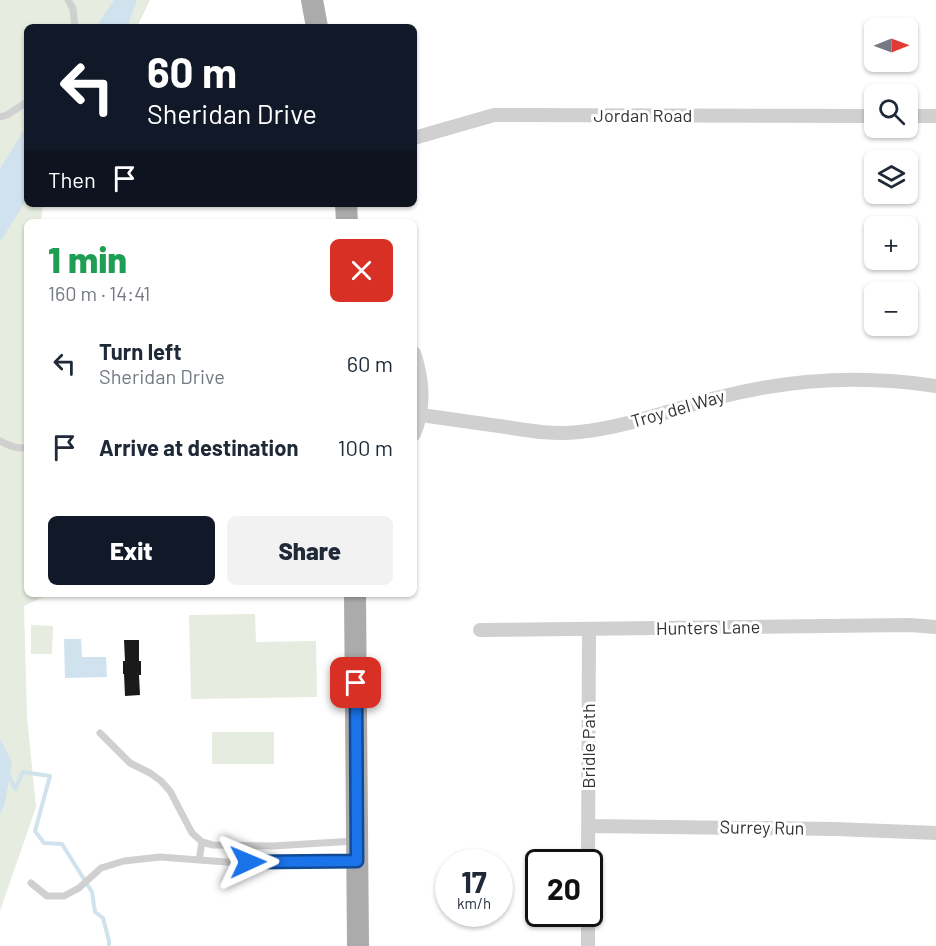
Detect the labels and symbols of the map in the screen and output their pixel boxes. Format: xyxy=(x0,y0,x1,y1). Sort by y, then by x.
north arrow xyxy=(864,18,918,72)
street label: Jordan Road xyxy=(594,104,692,126)
street label: Troy del Way xyxy=(628,384,727,432)
street label: Hunters Lane xyxy=(656,615,760,639)
pin xyxy=(330,657,381,708)
street label: Bridle Path xyxy=(577,703,599,789)
street label: Surrey Run xyxy=(719,815,805,839)
position arrow xyxy=(216,830,280,894)
speed limit sign: 20 xyxy=(525,849,603,927)

